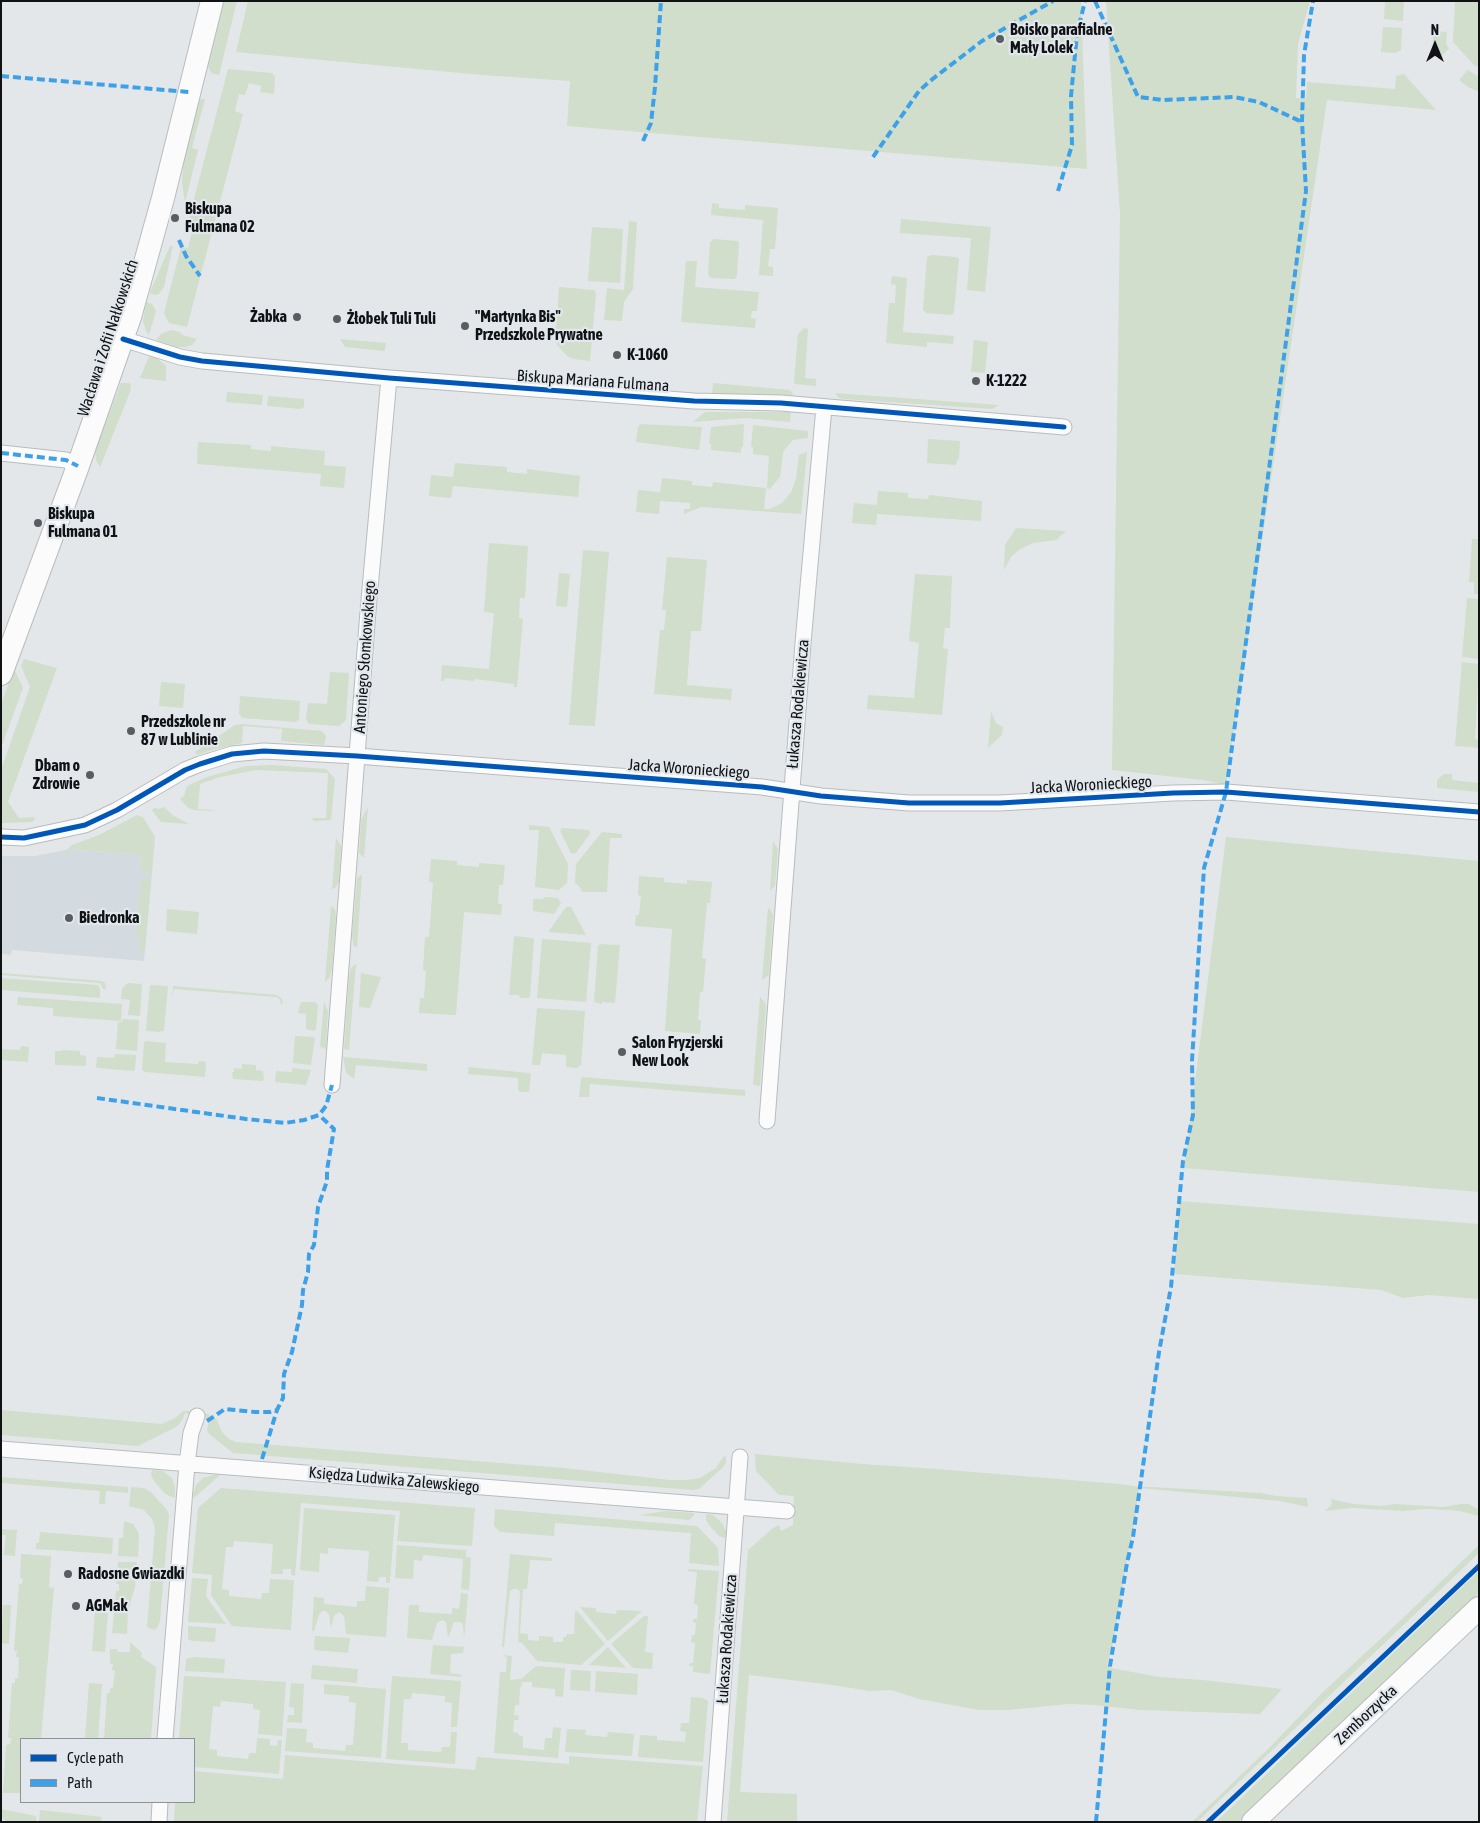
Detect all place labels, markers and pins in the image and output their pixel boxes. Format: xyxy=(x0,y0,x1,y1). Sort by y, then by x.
place label: Boisko parafialne Mały Lolek xyxy=(1010,20,1113,58)
marker: Boisko parafialne Mały Lolek xyxy=(994,33,1006,45)
place label: Biskupa Fulmana 02 xyxy=(185,199,255,237)
marker: Biskupa Fulmana 02 xyxy=(169,212,181,224)
place label: Żabka xyxy=(250,307,287,327)
place label: "Martynka Bis" Przedszkole Prywatne xyxy=(475,307,603,345)
place label: Żłobek Tuli Tuli xyxy=(347,309,436,329)
marker: Żabka xyxy=(291,311,303,323)
marker: Żłobek Tuli Tuli xyxy=(331,313,343,325)
marker: "Martynka Bis" Przedszkole Prywatne xyxy=(459,320,471,332)
place label: K-1060 xyxy=(627,345,668,365)
marker: K-1060 xyxy=(611,349,623,361)
place label: K-1222 xyxy=(986,371,1027,391)
marker: K-1222 xyxy=(970,375,982,387)
place label: Biskupa Fulmana 01 xyxy=(48,504,118,542)
marker: Biskupa Fulmana 01 xyxy=(32,517,44,529)
place label: Przedszkole nr 87 w Lublinie xyxy=(141,712,226,750)
marker: Przedszkole nr 87 w Lublinie xyxy=(125,725,137,737)
place label: Dbam o Zdrowie xyxy=(33,756,80,794)
marker: Dbam o Zdrowie xyxy=(84,769,96,781)
place label: Biedronka xyxy=(79,908,140,928)
marker: Biedronka xyxy=(63,912,75,924)
place label: Salon Fryzjerski New Look xyxy=(632,1033,723,1071)
marker: Salon Fryzjerski New Look xyxy=(616,1046,628,1058)
place label: Radosne Gwiazdki xyxy=(78,1564,184,1584)
marker: Radosne Gwiazdki xyxy=(62,1568,74,1580)
place label: AGMak xyxy=(86,1596,128,1616)
marker: AGMak xyxy=(70,1600,82,1612)

